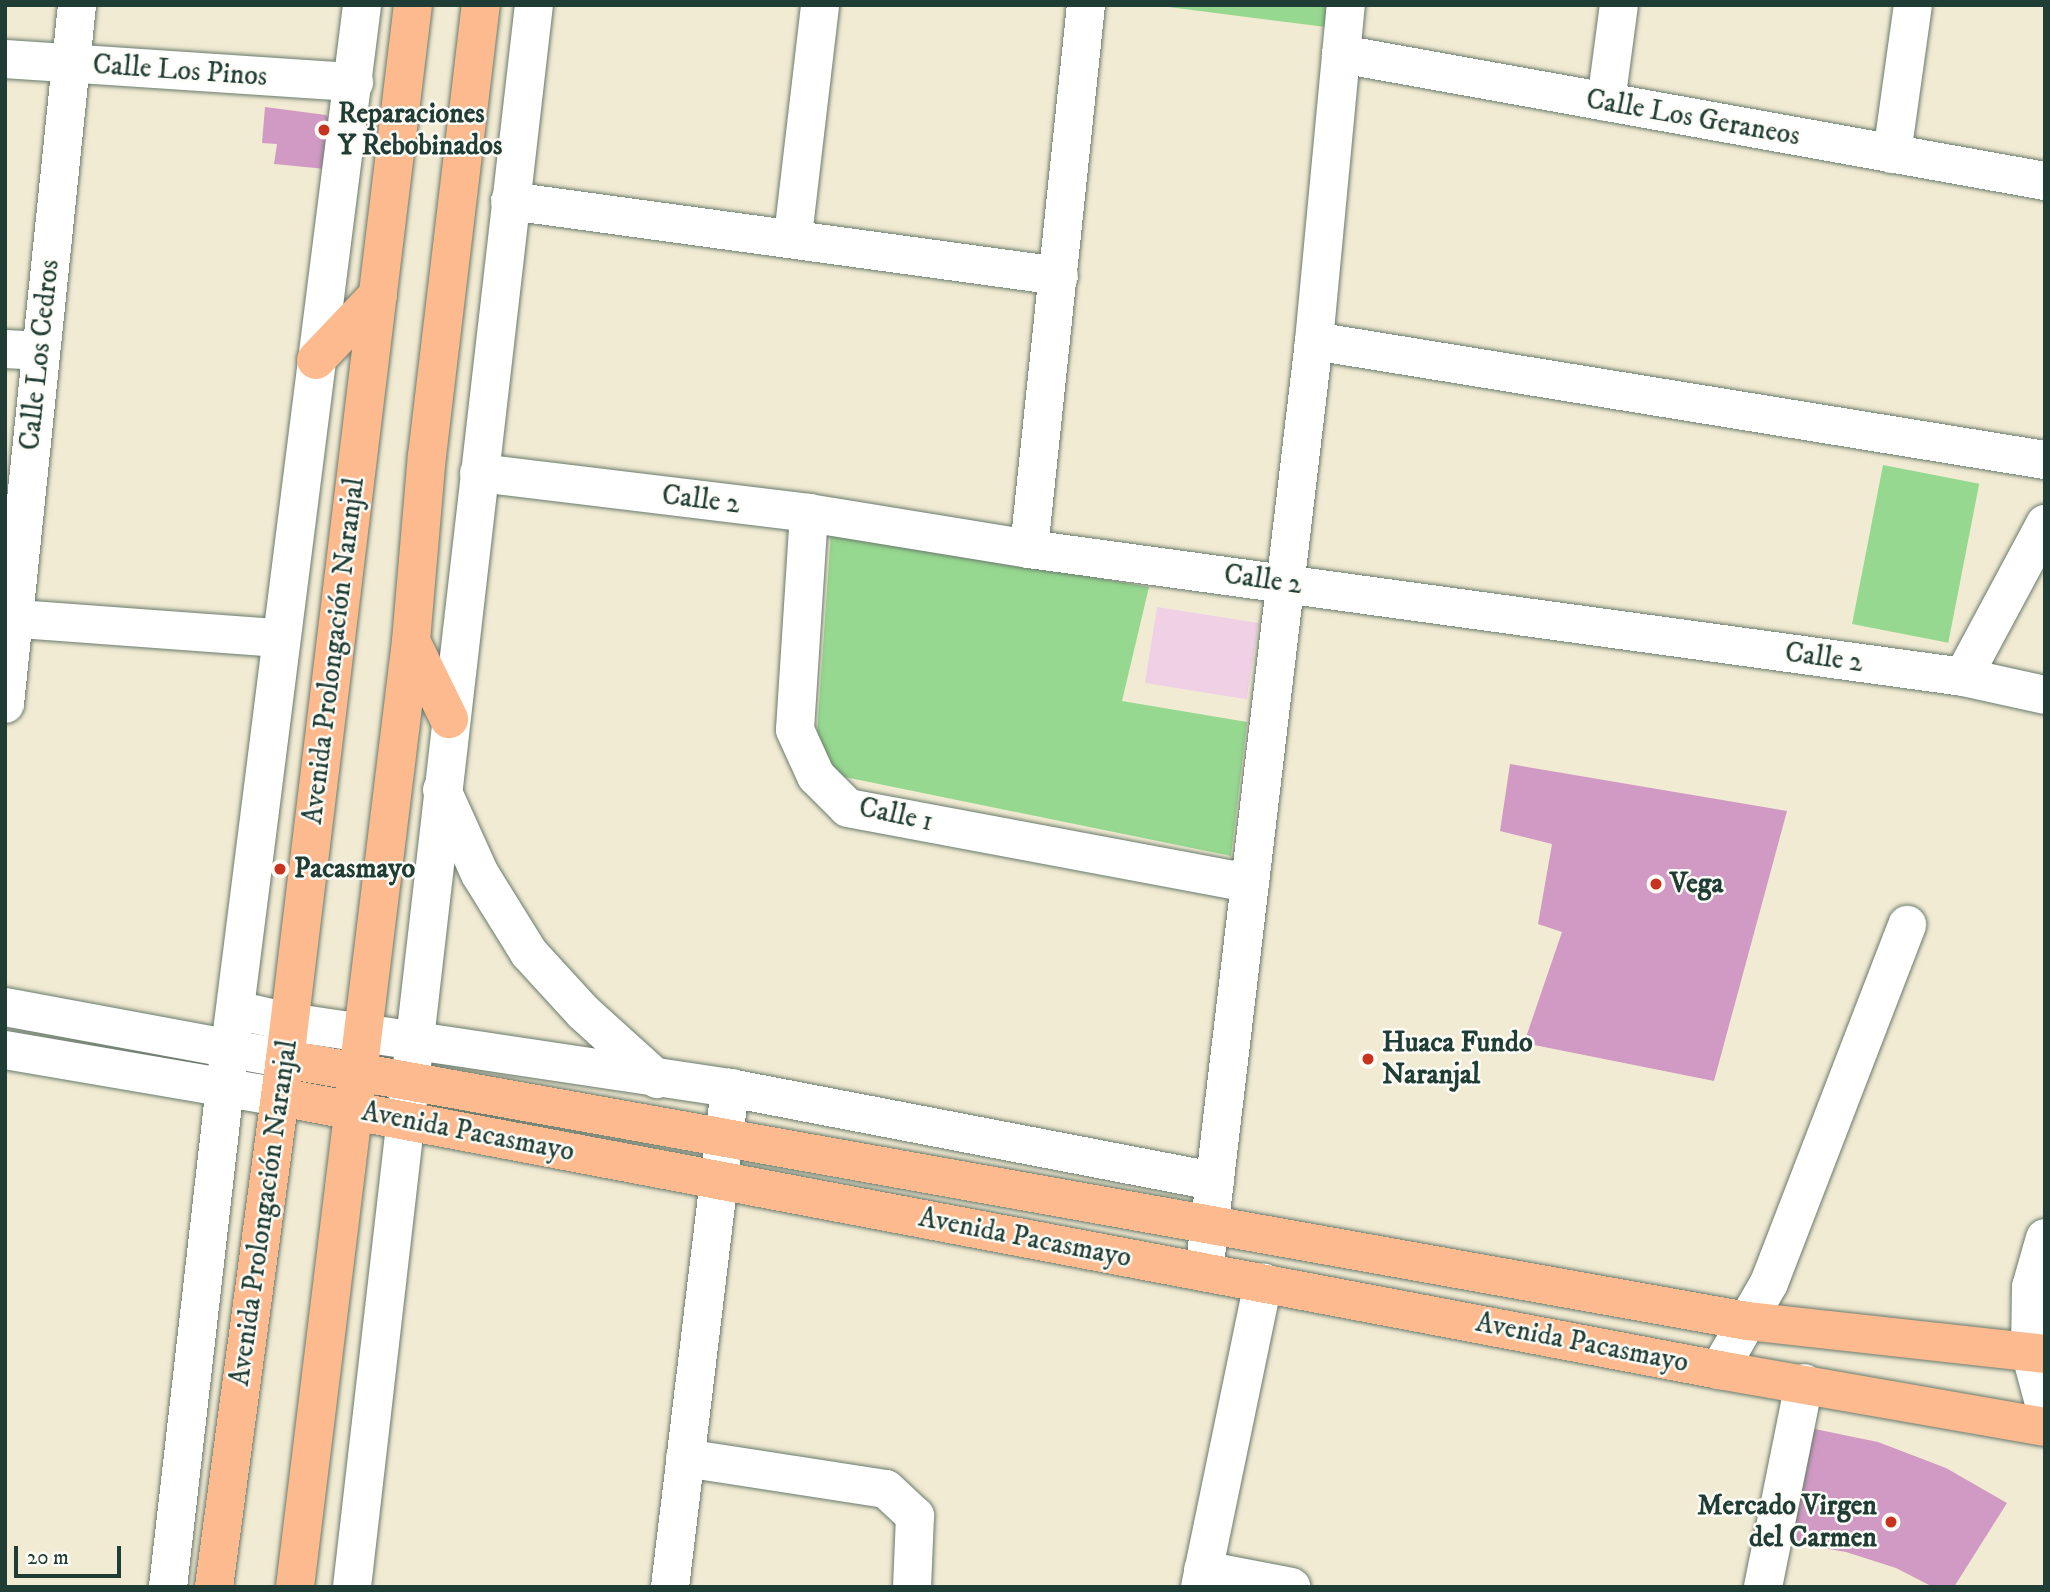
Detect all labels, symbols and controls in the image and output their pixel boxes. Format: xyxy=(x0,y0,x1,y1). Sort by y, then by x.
street label: Calle Los Pinos xyxy=(92,48,268,94)
street label: Calle Los Geraneos xyxy=(1583,83,1803,153)
place label: Reparaciones Y Rebobinados xyxy=(338,97,502,163)
marker: Reparaciones Y Rebobinados xyxy=(316,122,332,138)
street label: Calle Los Cedros xyxy=(13,258,67,452)
street label: Avenida Prolongación Naranjal xyxy=(296,476,372,826)
street label: Calle 2 xyxy=(660,479,742,521)
street label: Calle 2 xyxy=(1222,558,1304,602)
street label: Calle 2 xyxy=(1783,636,1865,680)
street label: Calle 1 xyxy=(856,791,936,839)
place label: Pacasmayo xyxy=(294,852,415,886)
marker: Pacasmayo xyxy=(272,861,288,877)
place label: Vega xyxy=(1670,867,1723,901)
marker: Vega xyxy=(1648,876,1664,892)
place label: Huaca Fundo Naranjal xyxy=(1382,1026,1532,1092)
street label: Avenida Prolongación Naranjal xyxy=(223,1038,305,1388)
marker: Huaca Fundo Naranjal xyxy=(1360,1051,1376,1067)
street label: Avenida Pacasmayo xyxy=(359,1095,577,1169)
street label: Avenida Pacasmayo xyxy=(916,1201,1134,1275)
street label: Avenida Pacasmayo xyxy=(1473,1306,1691,1380)
place label: Mercado Virgen del Carmen xyxy=(1697,1489,1877,1555)
marker: Mercado Virgen del Carmen xyxy=(1883,1514,1899,1530)
scale bar xyxy=(18,1532,124,1576)
text: 20 m xyxy=(27,1545,69,1571)

